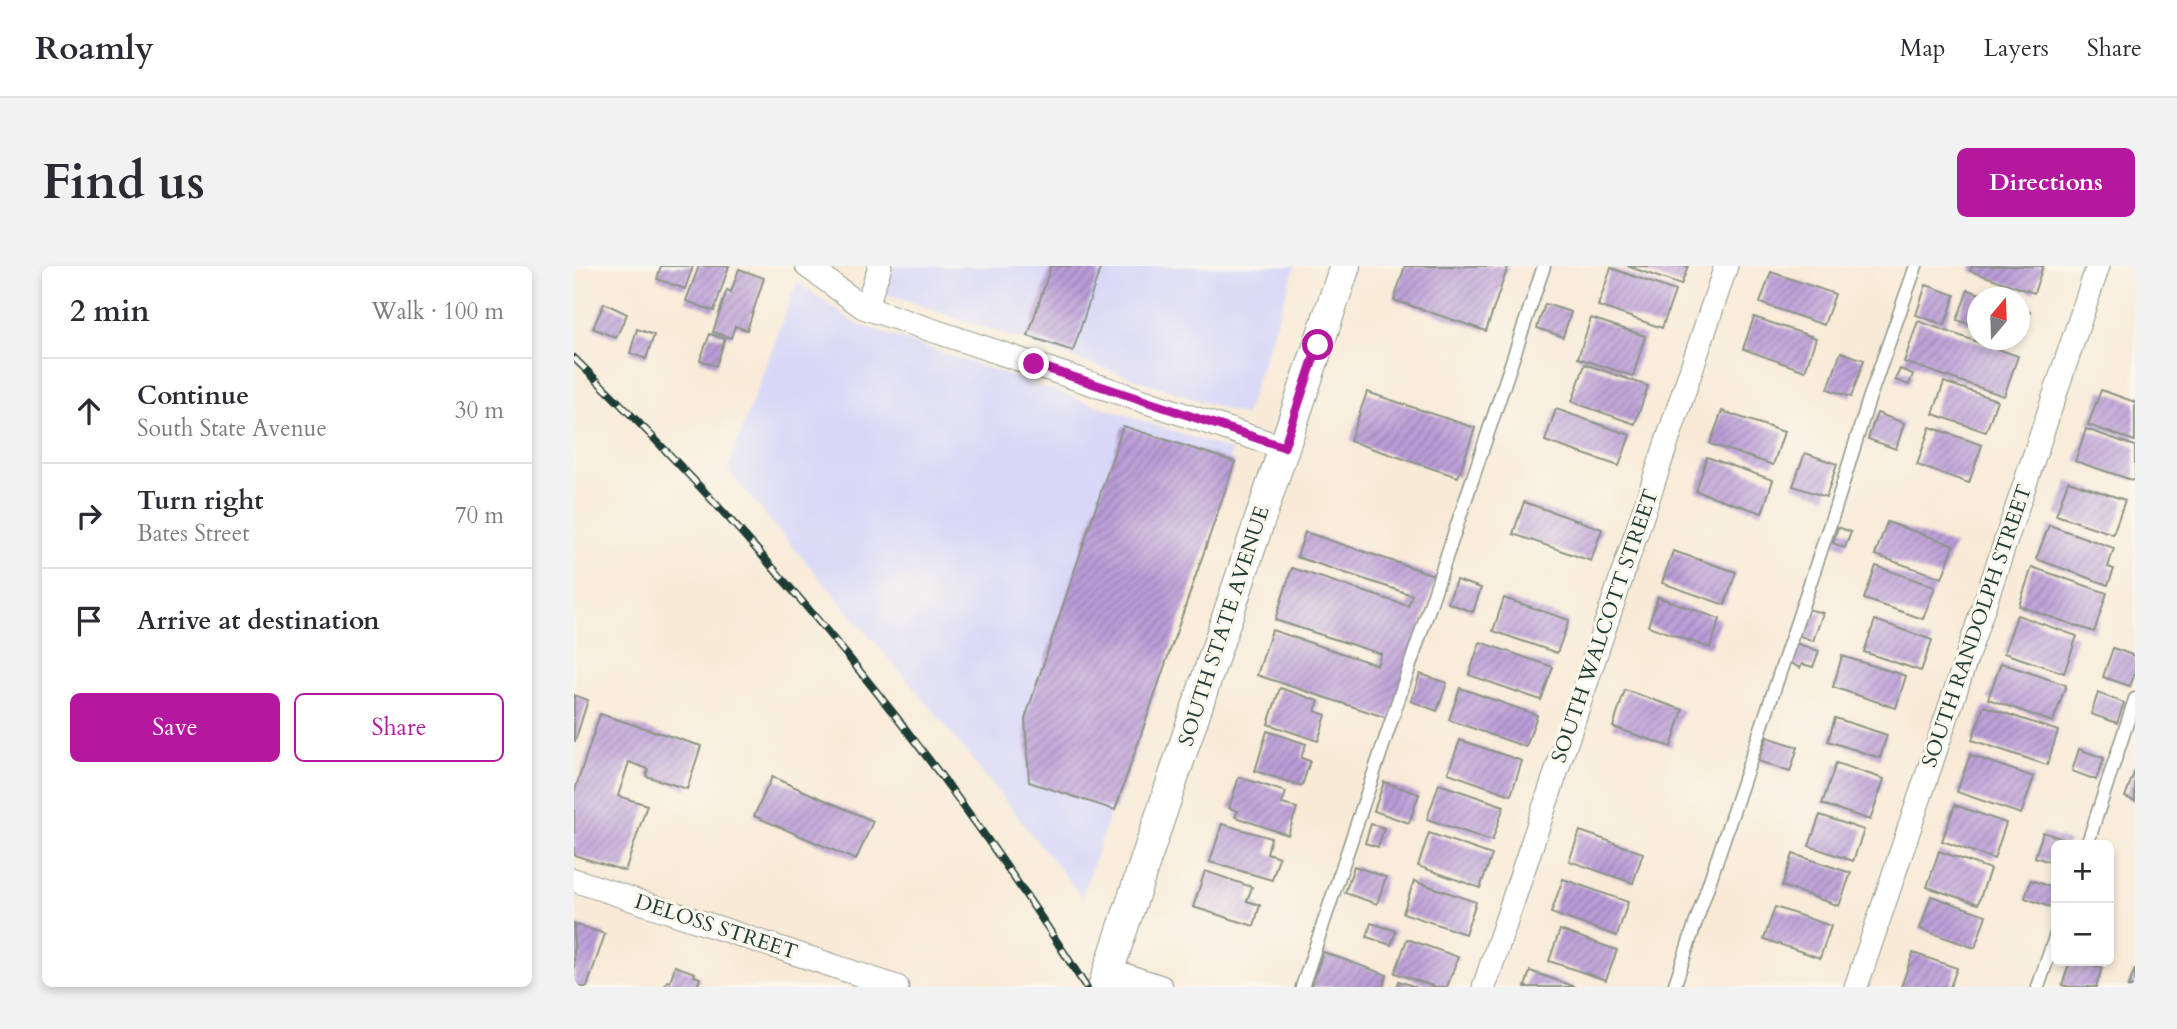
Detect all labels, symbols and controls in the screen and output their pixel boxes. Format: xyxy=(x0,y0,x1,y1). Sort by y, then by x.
text: Roamly xyxy=(35,26,154,71)
text: Map xyxy=(1900,32,1946,65)
text: Layers xyxy=(1984,32,2049,65)
text: Share xyxy=(2087,32,2142,65)
button: Directions xyxy=(1957,148,2135,217)
text: Find us xyxy=(42,149,205,216)
north arrow xyxy=(1967,287,2030,350)
text: 2 min xyxy=(70,291,150,332)
text: Walk · 100 m xyxy=(371,296,504,327)
route start xyxy=(1302,329,1333,360)
route end xyxy=(1018,348,1049,379)
text: Continue xyxy=(137,378,249,413)
icon: ahead xyxy=(70,392,108,430)
text: 30 m xyxy=(455,395,504,426)
text: South State Avenue xyxy=(137,413,327,444)
street label: SOUTH RANDOLPH STREET xyxy=(1915,481,2039,771)
text: Turn right xyxy=(137,483,264,518)
street label: SOUTH WALCOTT STREET xyxy=(1544,485,1666,767)
icon: right xyxy=(70,497,108,535)
text: 70 m xyxy=(455,500,504,531)
street label: SOUTH STATE AVENUE xyxy=(1171,502,1277,750)
text: Bates Street xyxy=(137,518,249,549)
icon: arrive xyxy=(70,602,108,640)
text: Arrive at destination xyxy=(137,603,380,638)
button: Save xyxy=(70,693,280,762)
button: Share xyxy=(294,693,504,762)
map controls xyxy=(2051,840,2114,966)
button: + xyxy=(2051,840,2114,903)
street label: DELOSS STREET xyxy=(631,887,801,967)
button: − xyxy=(2051,903,2114,966)

